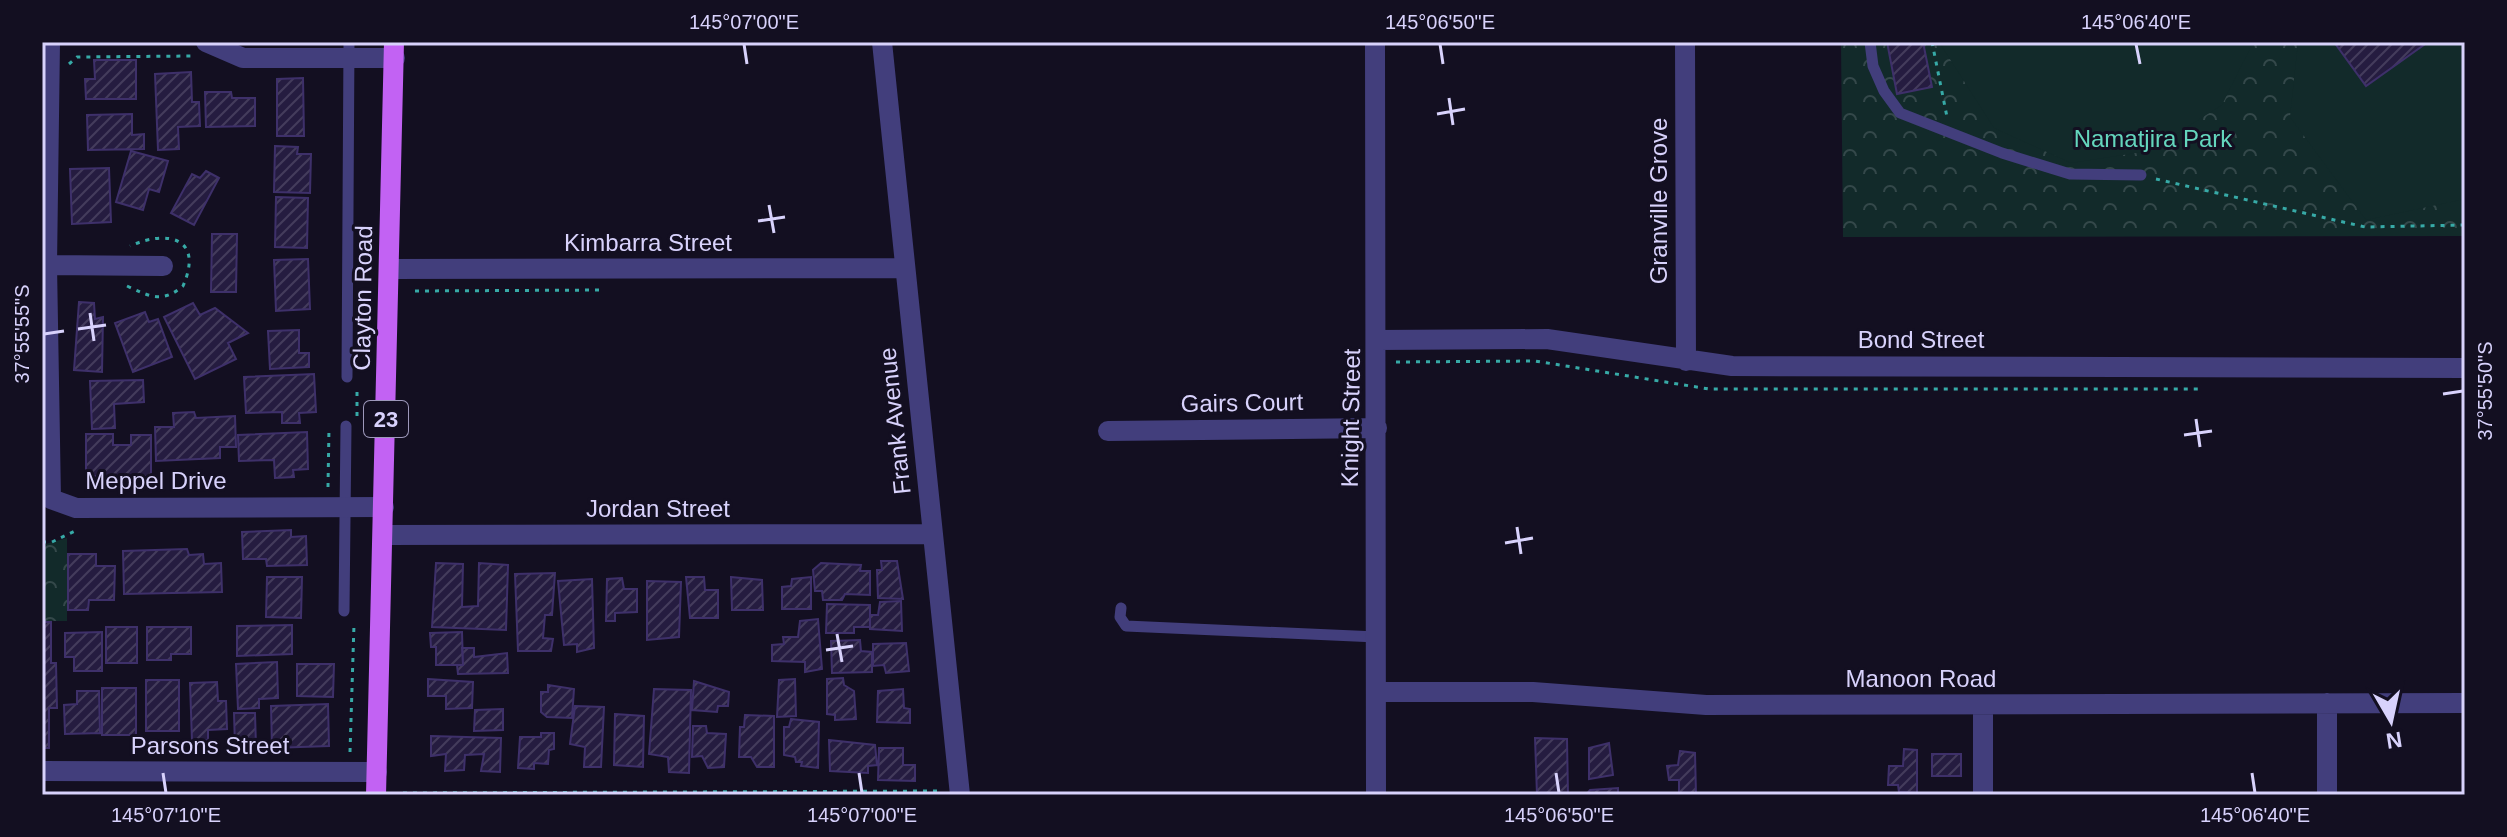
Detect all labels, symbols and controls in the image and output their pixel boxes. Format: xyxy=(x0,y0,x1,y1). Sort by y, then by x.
text: 145°07'00"E xyxy=(689,11,799,33)
text: 145°06'50"E xyxy=(1385,11,1495,33)
text: 145°06'40"E xyxy=(2081,11,2191,33)
street label: Granville Grove xyxy=(1645,118,1672,284)
park label: Namatjira Park xyxy=(2074,125,2233,152)
street label: Clayton Road xyxy=(348,225,377,371)
street label: Kimbarra Street xyxy=(564,229,732,256)
text: 37°55'55"S xyxy=(11,285,33,384)
street label: Bond Street xyxy=(1858,326,1985,353)
text: 37°55'50"S xyxy=(2474,342,2496,441)
street label: Frank Avenue xyxy=(873,346,916,496)
street label: Knight Street xyxy=(1336,348,1365,488)
street label: Gairs Court xyxy=(1180,388,1304,417)
road number: 23 xyxy=(364,401,408,437)
street label: Meppel Drive xyxy=(85,467,227,494)
street label: Jordan Street xyxy=(586,495,730,522)
street label: Manoon Road xyxy=(1846,665,1996,692)
north arrow xyxy=(2351,681,2431,761)
text: N xyxy=(2384,727,2404,754)
street label: Parsons Street xyxy=(131,732,290,759)
text: 145°07'10"E xyxy=(111,804,221,826)
text: 145°07'00"E xyxy=(807,804,917,826)
text: 145°06'50"E xyxy=(1504,804,1614,826)
text: 145°06'40"E xyxy=(2200,804,2310,826)

